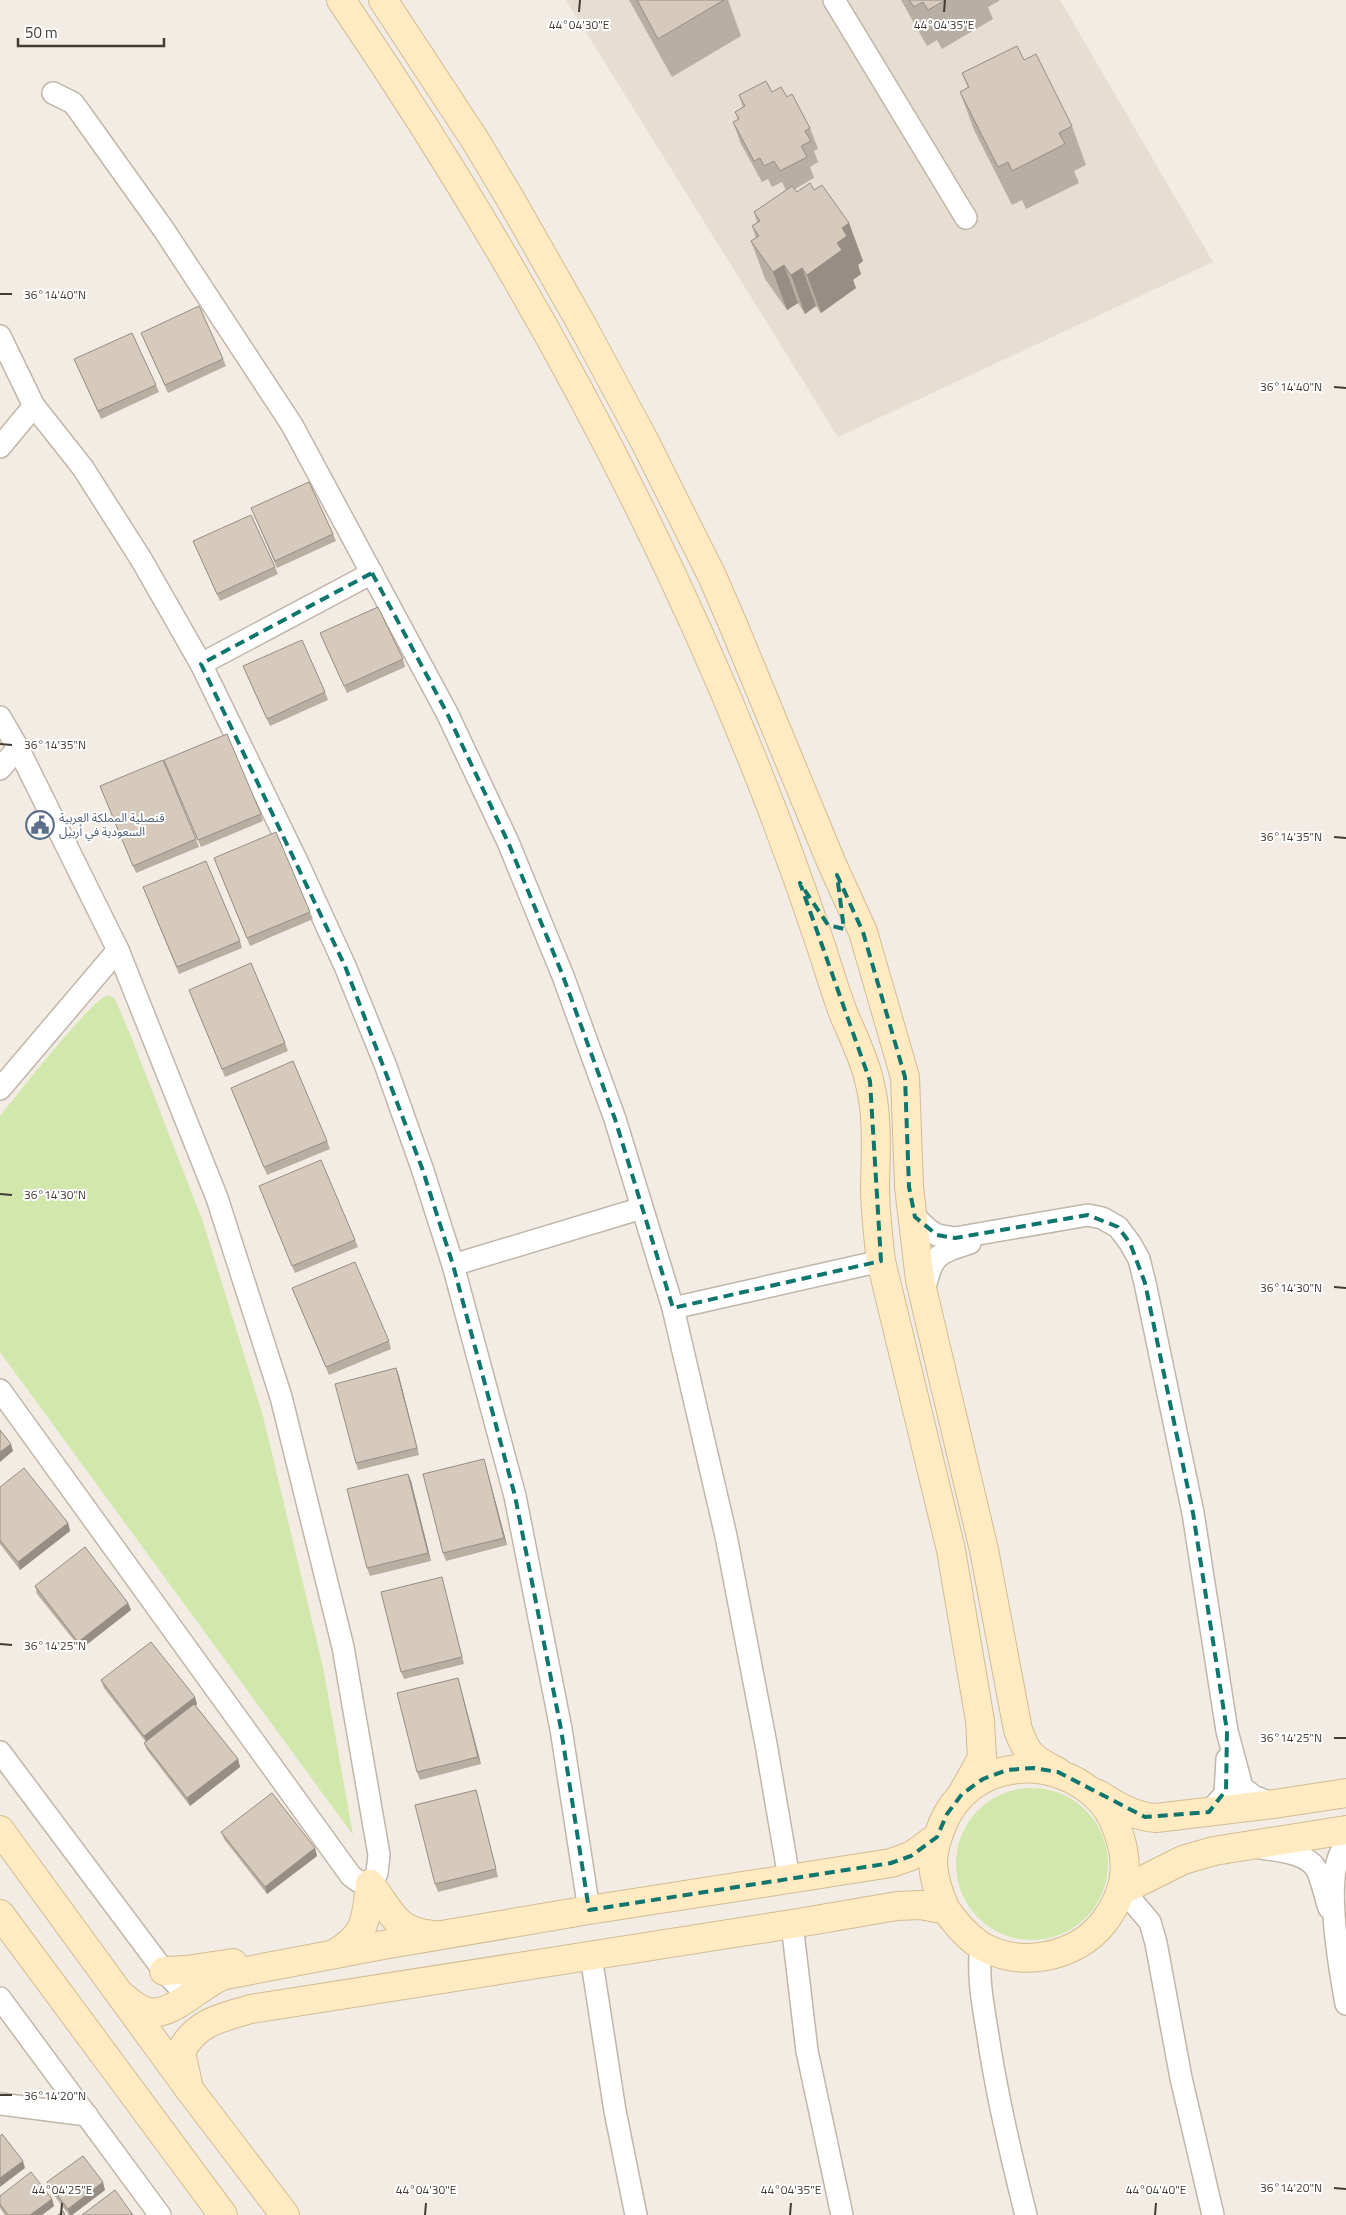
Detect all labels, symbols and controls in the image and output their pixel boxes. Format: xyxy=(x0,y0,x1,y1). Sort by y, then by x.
scale bar xyxy=(18,15,164,47)
text: 44°04'30"E xyxy=(549,15,610,34)
text: 44°04'35"E xyxy=(914,15,975,34)
text: 50 m xyxy=(25,21,58,44)
text: 36°14'40"N xyxy=(24,285,86,304)
text: 36°14'40"N xyxy=(1260,377,1322,396)
text: 36°14'35"N xyxy=(24,735,86,754)
place label: قنصلية المملكة العربية السعودية في أربيل xyxy=(59,808,165,842)
public building icon: قنصلية المملكة العربية السعودية في أربيل xyxy=(25,810,55,840)
text: 36°14'35"N xyxy=(1260,827,1322,846)
text: 36°14'30"N xyxy=(24,1185,86,1204)
text: 36°14'30"N xyxy=(1260,1278,1322,1297)
text: 36°14'25"N xyxy=(24,1636,86,1655)
text: 36°14'25"N xyxy=(1260,1728,1322,1747)
text: 36°14'20"N xyxy=(24,2086,86,2105)
text: 36°14'20"N xyxy=(1260,2178,1322,2197)
text: 44°04'25"E xyxy=(32,2180,93,2199)
text: 44°04'30"E xyxy=(396,2180,457,2199)
text: 44°04'35"E xyxy=(761,2180,822,2199)
text: 44°04'40"E xyxy=(1126,2180,1187,2199)

